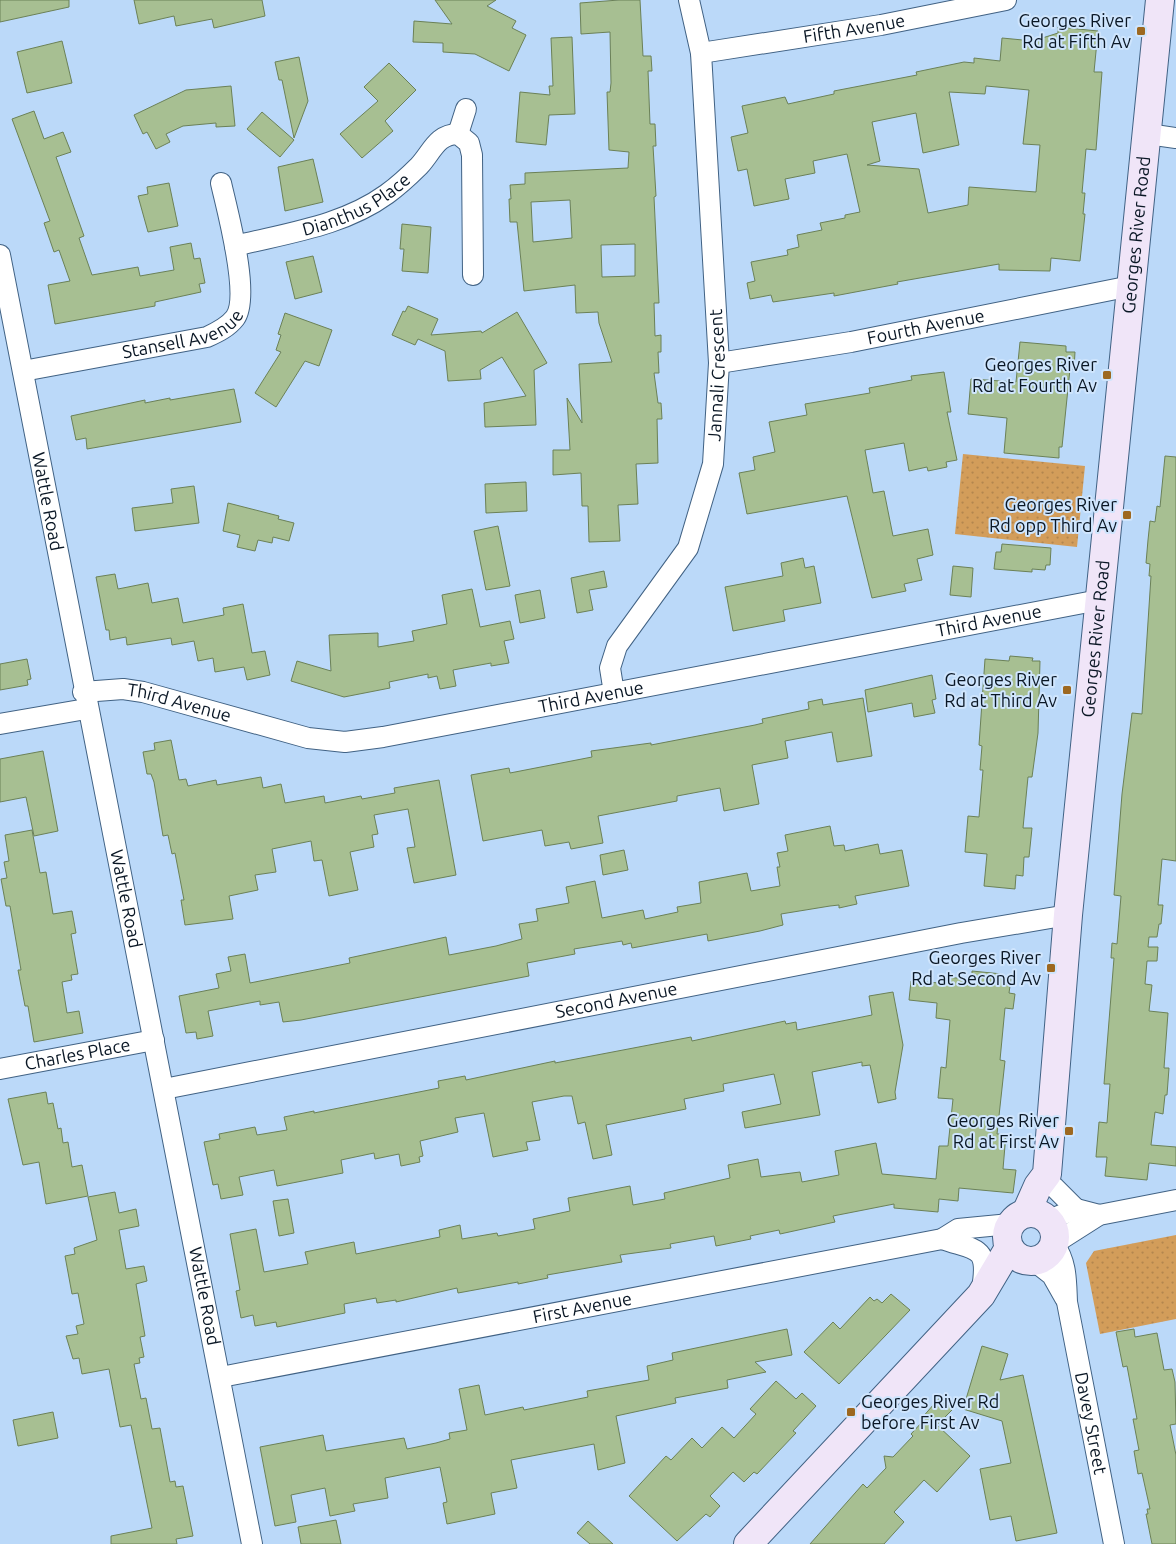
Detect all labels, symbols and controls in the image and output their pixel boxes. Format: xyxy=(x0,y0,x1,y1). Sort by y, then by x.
street label: Fifth Avenue xyxy=(802,9,907,46)
place label: Georges River Rd at Fifth Av xyxy=(1019,10,1131,51)
marker: Georges River Rd at Fifth Av xyxy=(1135,25,1147,37)
street label: Georges River Road xyxy=(1118,155,1153,314)
street label: Dianthus Place xyxy=(300,169,414,239)
street label: Fourth Avenue xyxy=(865,305,986,348)
street label: Stansell Avenue xyxy=(120,306,247,361)
street label: Jannali Crescent xyxy=(703,309,728,442)
place label: Georges River Rd at Fourth Av xyxy=(972,354,1097,395)
marker: Georges River Rd at Fourth Av xyxy=(1101,369,1113,381)
street label: Wattle Road xyxy=(29,450,68,552)
place label: Georges River Rd opp Third Av xyxy=(989,494,1117,535)
marker: Georges River Rd opp Third Av xyxy=(1121,509,1133,521)
street label: Georges River Road xyxy=(1077,559,1113,718)
street label: Third Avenue xyxy=(934,600,1043,640)
place label: Georges River Rd at Third Av xyxy=(944,669,1057,710)
street label: Third Avenue xyxy=(537,676,645,716)
street label: Third Avenue xyxy=(126,679,234,725)
marker: Georges River Rd at Third Av xyxy=(1061,684,1073,696)
street label: Wattle Road xyxy=(107,848,146,950)
place label: Georges River Rd at Second Av xyxy=(911,947,1041,988)
marker: Georges River Rd at Second Av xyxy=(1045,962,1057,974)
street label: Second Avenue xyxy=(554,978,679,1021)
street label: Charles Place xyxy=(23,1034,132,1073)
place label: Georges River Rd at First Av xyxy=(947,1110,1059,1151)
marker: Georges River Rd at First Av xyxy=(1063,1125,1075,1137)
street label: Wattle Road xyxy=(186,1245,225,1347)
street label: First Avenue xyxy=(531,1288,633,1326)
street label: Davey Street xyxy=(1072,1370,1111,1476)
place label: Georges River Rd before First Av xyxy=(861,1391,999,1432)
marker: Georges River Rd before First Av xyxy=(845,1406,857,1418)

